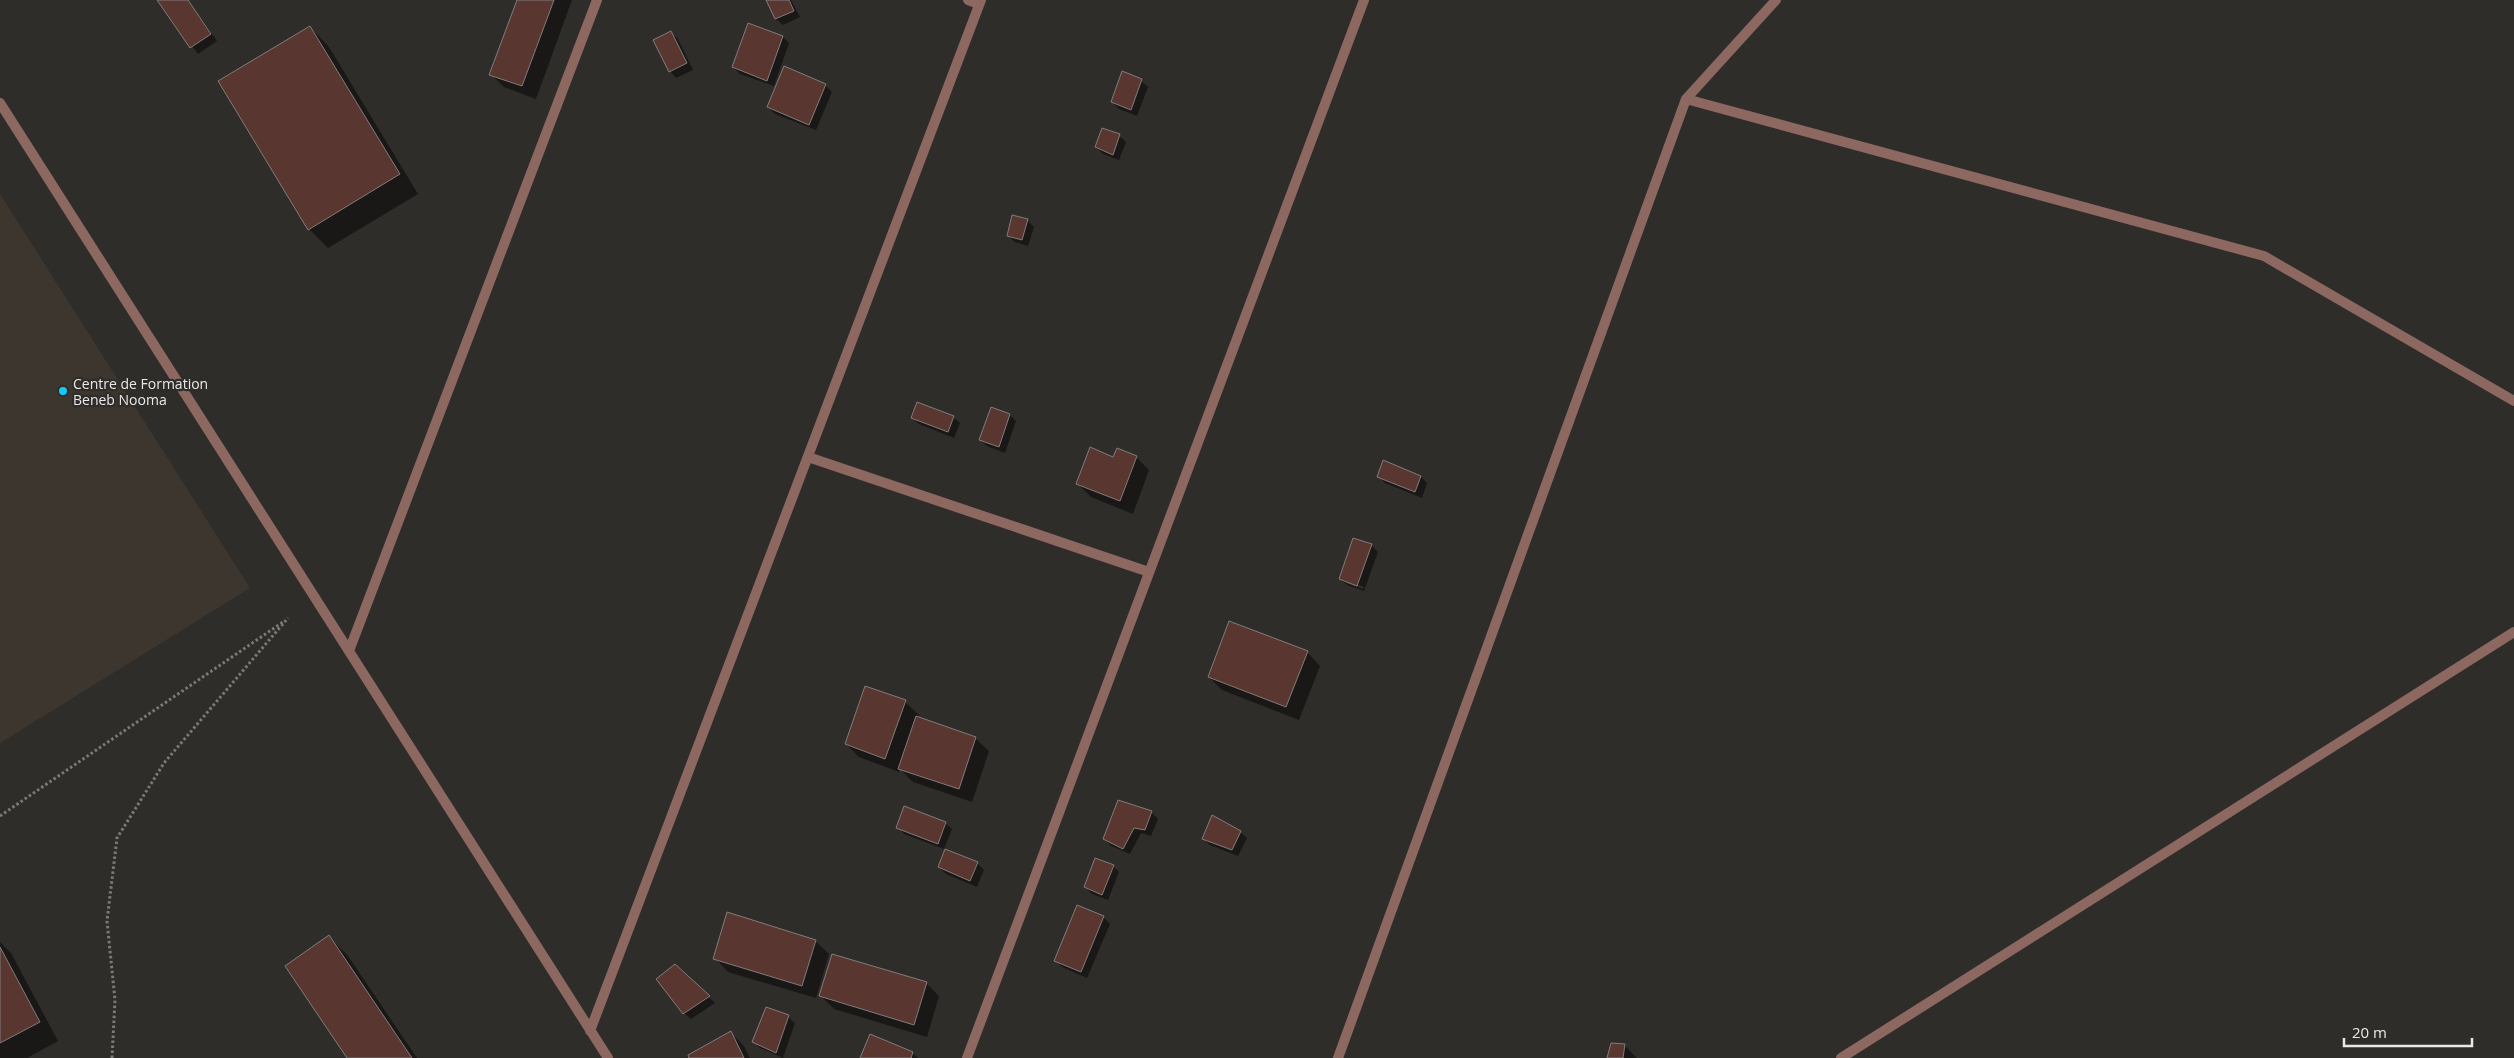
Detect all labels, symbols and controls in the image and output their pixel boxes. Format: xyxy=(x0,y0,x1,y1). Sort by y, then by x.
place label: Centre de Formation Beneb Nooma xyxy=(73,374,208,409)
marker: Centre de Formation Beneb Nooma xyxy=(57,385,69,397)
scale bar xyxy=(2344,1016,2472,1048)
text: 20 m xyxy=(2352,1022,2387,1042)

